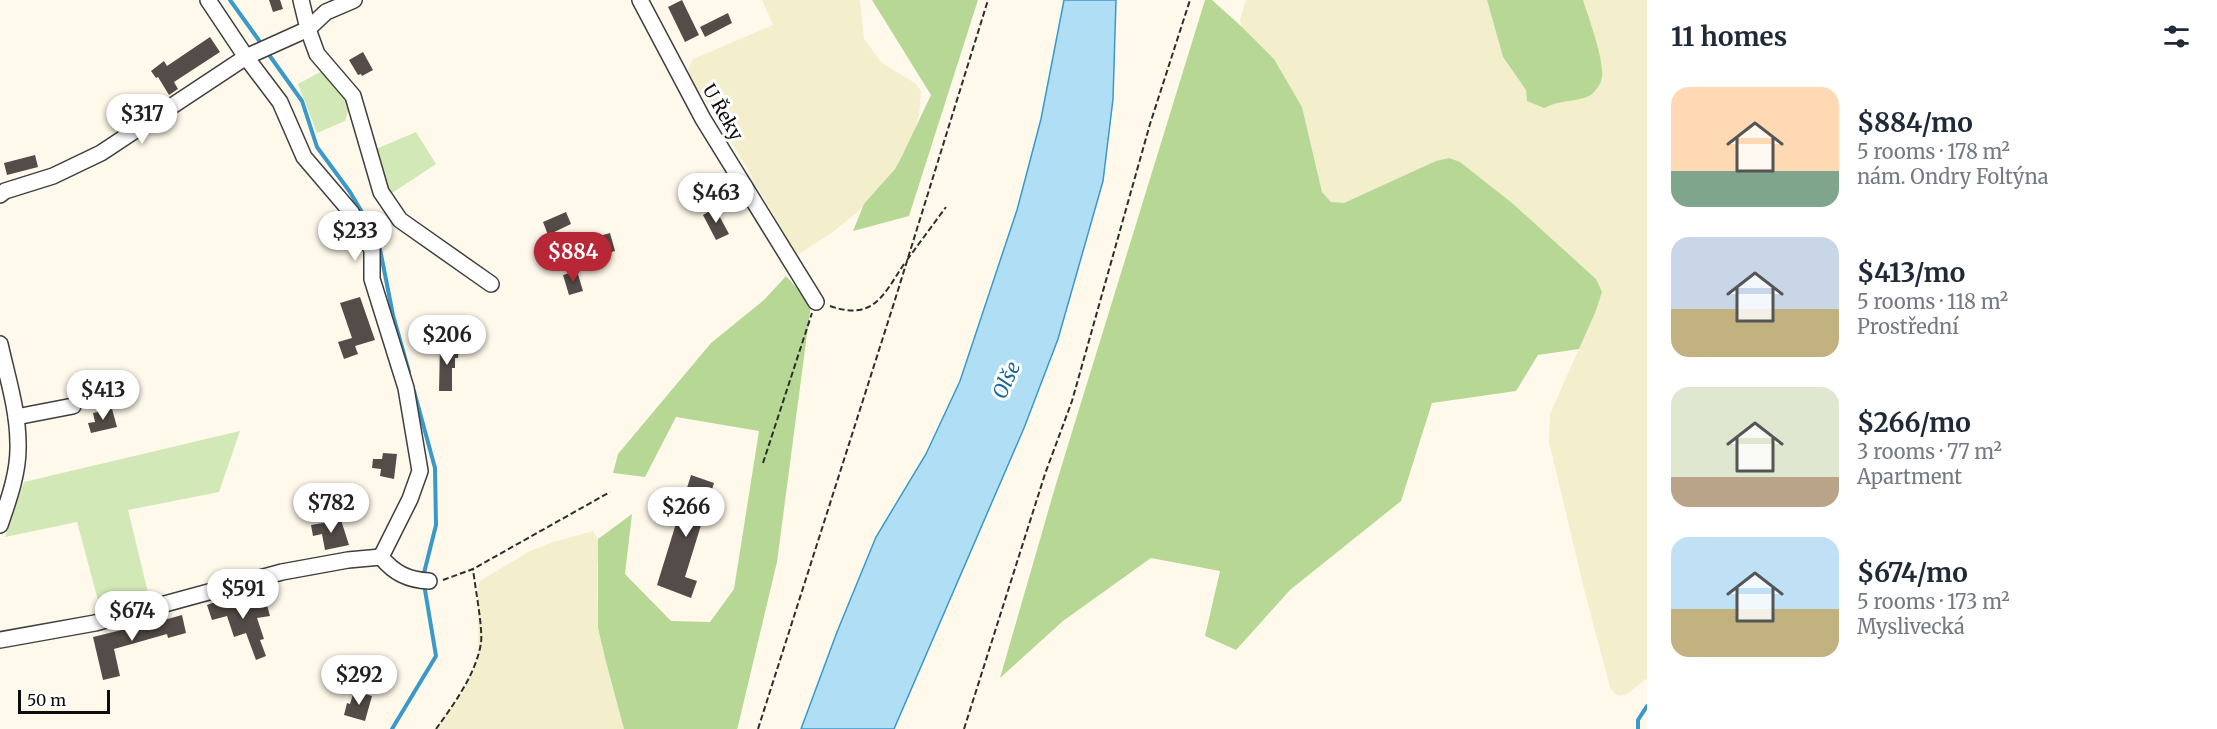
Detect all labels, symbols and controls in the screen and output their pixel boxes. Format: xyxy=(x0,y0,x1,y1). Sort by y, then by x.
text: 11 homes xyxy=(1671,20,1787,53)
icon: filters xyxy=(2160,20,2193,53)
street label: U Řeky xyxy=(698,80,749,145)
pin: $317 xyxy=(106,94,178,145)
text: $317 xyxy=(120,101,164,126)
text: $884/mo xyxy=(1857,106,1973,139)
icon: home xyxy=(1719,111,1791,183)
text: 5 rooms · 178 m² xyxy=(1857,139,2010,164)
text: nám. Ondry Foltýna xyxy=(1857,164,2049,189)
pin: $463 xyxy=(680,173,752,224)
text: $463 xyxy=(692,180,740,205)
pin: $233 xyxy=(319,211,391,262)
text: $233 xyxy=(332,218,378,243)
pin: $884 xyxy=(537,232,609,283)
text: $884 xyxy=(548,239,598,264)
text: $413/mo xyxy=(1857,256,1965,289)
icon: home xyxy=(1719,261,1791,333)
text: 5 rooms · 118 m² xyxy=(1857,289,2008,314)
text: Prostřední xyxy=(1857,314,1959,339)
pin: $206 xyxy=(411,315,483,366)
text: $206 xyxy=(422,322,472,347)
water label: Olše xyxy=(987,357,1025,403)
pin: $413 xyxy=(67,370,139,421)
text: $413 xyxy=(81,377,125,402)
text: $266/mo xyxy=(1857,406,1971,439)
icon: home xyxy=(1719,411,1791,483)
text: 3 rooms · 77 m² xyxy=(1857,439,2002,464)
text: Apartment xyxy=(1857,464,1962,489)
pin: $782 xyxy=(295,483,367,534)
pin: $266 xyxy=(650,487,722,538)
text: $782 xyxy=(307,490,355,515)
text: $266 xyxy=(662,494,710,519)
text: $674/mo xyxy=(1857,556,1968,589)
icon: home xyxy=(1719,561,1791,633)
pin: $591 xyxy=(207,569,279,620)
text: $591 xyxy=(221,576,265,601)
text: 5 rooms · 173 m² xyxy=(1857,589,2010,614)
pin: $674 xyxy=(96,591,168,642)
text: $674 xyxy=(109,598,155,623)
text: Myslivecká xyxy=(1857,614,1965,639)
pin: $292 xyxy=(323,655,395,706)
text: $292 xyxy=(335,662,383,687)
scale bar xyxy=(18,687,110,714)
text: 50 m xyxy=(27,690,66,710)

